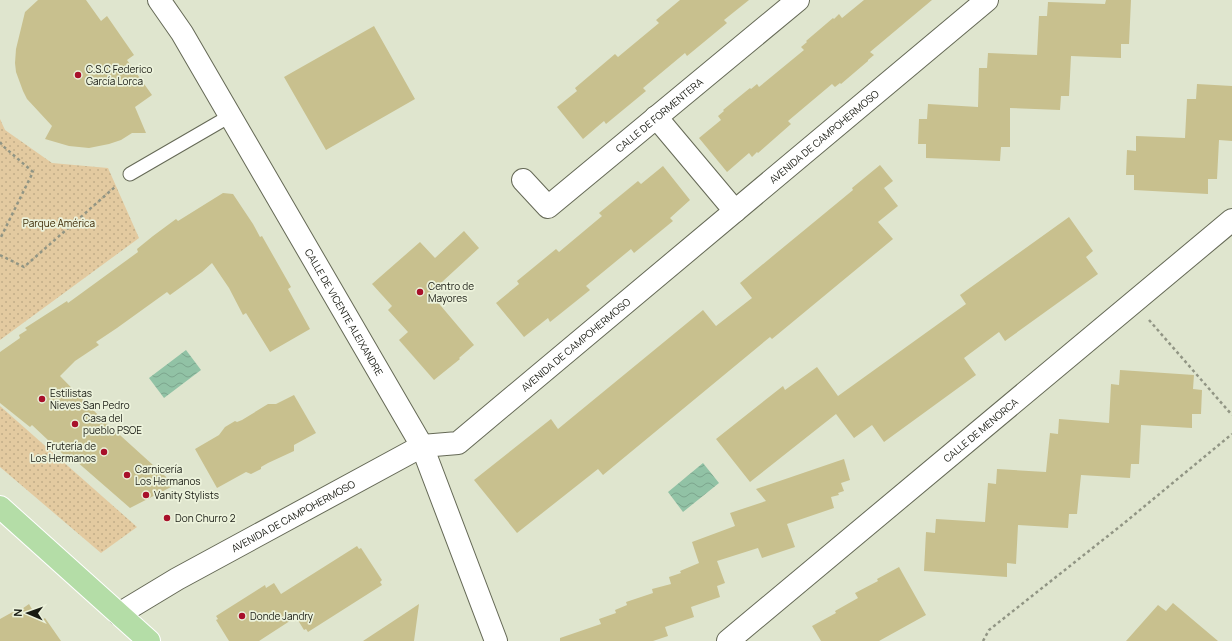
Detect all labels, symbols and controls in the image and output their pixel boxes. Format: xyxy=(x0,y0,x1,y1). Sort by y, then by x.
place label: C.S.C Federico García Lorca xyxy=(86,62,153,88)
marker: C.S.C Federico García Lorca xyxy=(73,70,83,80)
street label: CALLE DE FORMENTERA xyxy=(612,74,706,155)
street label: AVENIDA DE CAMPOHERMOSO xyxy=(766,87,882,186)
park label: Parque América xyxy=(23,216,95,230)
street label: CALLE DE VICENTE ALEIXANDRE xyxy=(302,246,387,379)
place label: Centro de Mayores xyxy=(428,279,474,305)
marker: Centro de Mayores xyxy=(415,287,425,297)
street label: AVENIDA DE CAMPOHERMOSO xyxy=(518,295,633,394)
place label: Estilistas Nieves San Pedro xyxy=(50,386,130,412)
marker: Estilistas Nieves San Pedro xyxy=(37,394,47,404)
street label: CALLE DE MENORCA xyxy=(940,394,1021,465)
place label: Casa del pueblo PSOE xyxy=(83,411,142,437)
marker: Casa del pueblo PSOE xyxy=(70,419,80,429)
place label: Frutería de Los Hermanos xyxy=(30,439,96,465)
marker: Frutería de Los Hermanos xyxy=(99,447,109,457)
place label: Carnicería Los Hermanos xyxy=(135,462,201,488)
marker: Carnicería Los Hermanos xyxy=(122,470,132,480)
street label: AVENIDA DE CAMPOHERMOSO xyxy=(229,477,358,555)
place label: Vanity Stylists xyxy=(154,488,219,502)
marker: Vanity Stylists xyxy=(141,490,151,500)
place label: Don Churro 2 xyxy=(175,511,236,525)
marker: Don Churro 2 xyxy=(162,513,172,523)
north arrow xyxy=(8,593,48,633)
text: N xyxy=(10,608,25,617)
place label: Donde Jandry xyxy=(250,609,314,623)
marker: Donde Jandry xyxy=(237,611,247,621)

